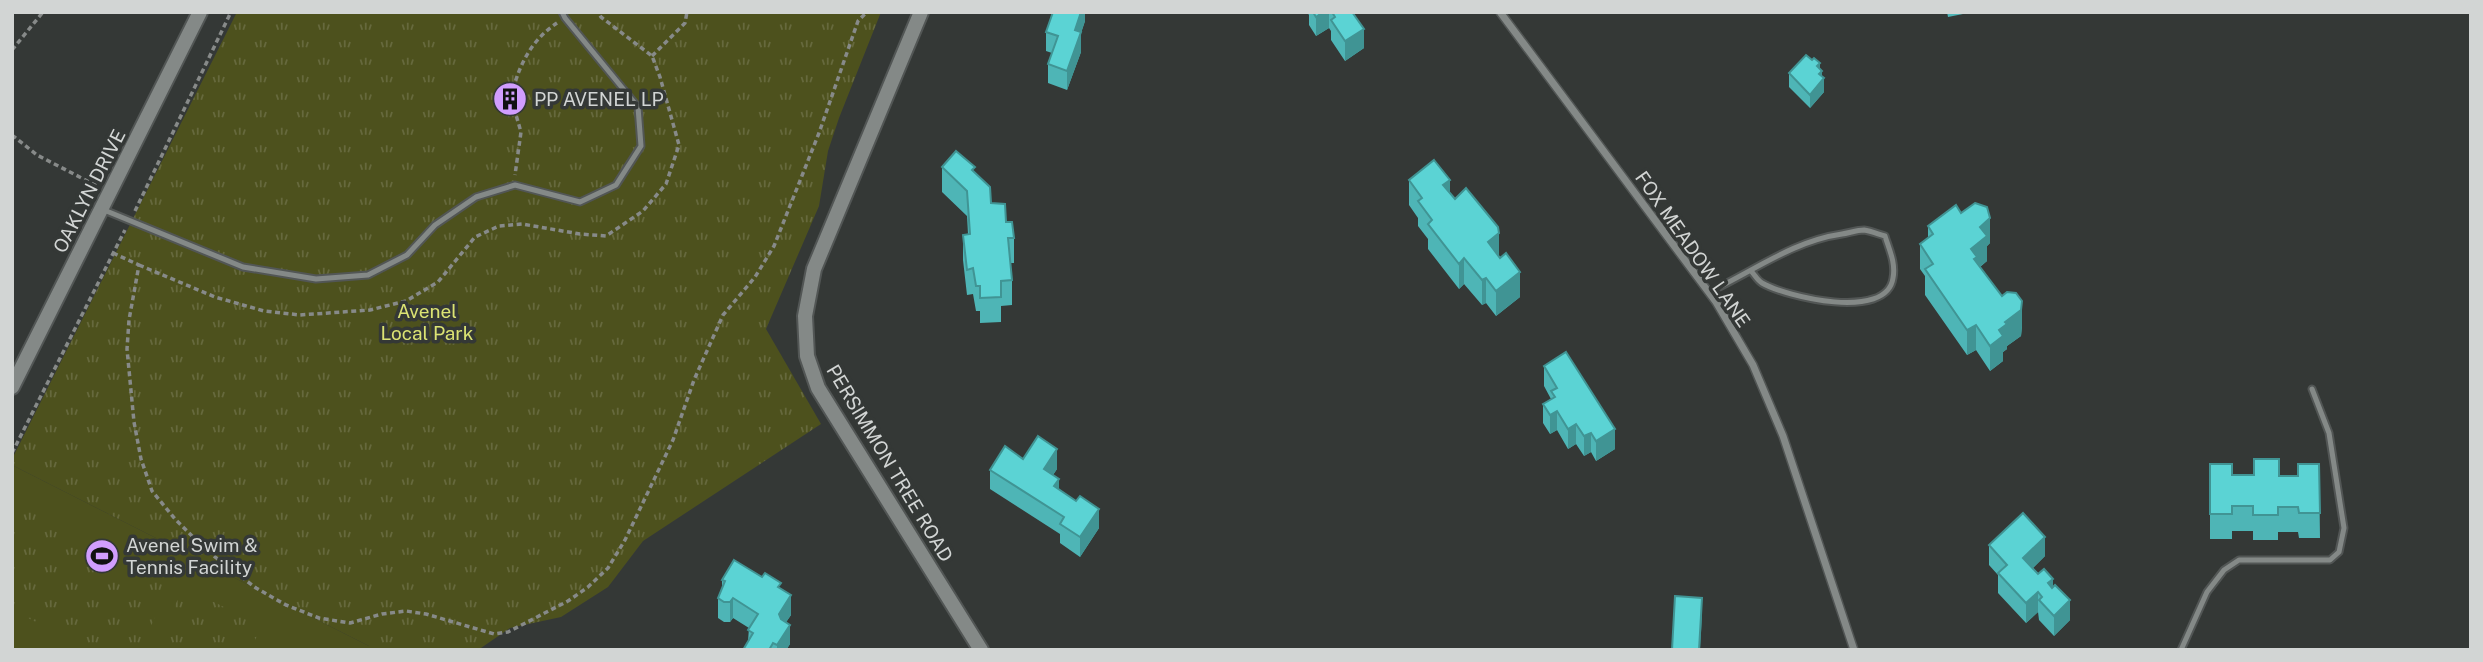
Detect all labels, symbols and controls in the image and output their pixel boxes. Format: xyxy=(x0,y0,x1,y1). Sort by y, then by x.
building icon: PP AVENEL LP xyxy=(491,80,529,118)
place label: PP AVENEL LP xyxy=(534,88,664,110)
street label: OAKLYN DRIVE xyxy=(48,126,130,256)
street label: FOX MEADOW LANE xyxy=(1631,167,1755,331)
park label: Avenel Local Park xyxy=(381,300,474,344)
street label: PERSIMMON TREE ROAD xyxy=(822,360,958,566)
place label: Avenel Swim & Tennis Facility xyxy=(126,534,258,578)
sports icon: Avenel Swim & Tennis Facility xyxy=(83,537,121,575)

